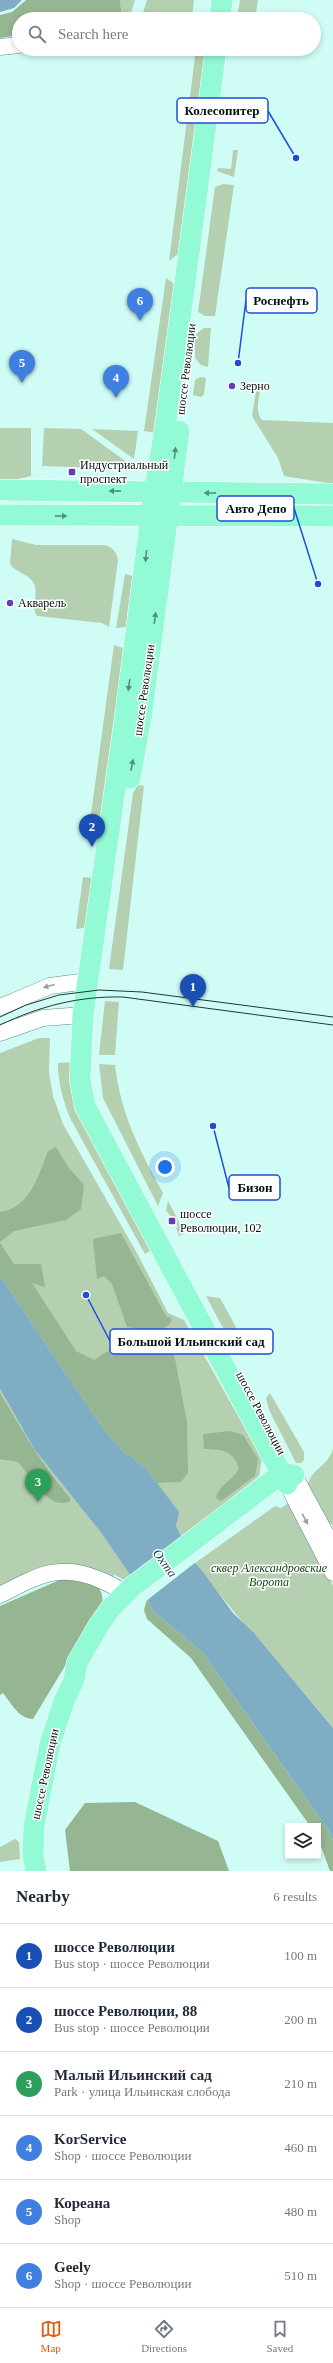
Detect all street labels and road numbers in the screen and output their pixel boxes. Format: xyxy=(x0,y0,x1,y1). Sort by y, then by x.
street label: шоссе Революции xyxy=(173,322,199,416)
street label: шоссе Революции xyxy=(131,643,157,737)
street label: шоссе Революции xyxy=(233,1369,289,1457)
street label: шоссе Революции xyxy=(29,1727,62,1821)

